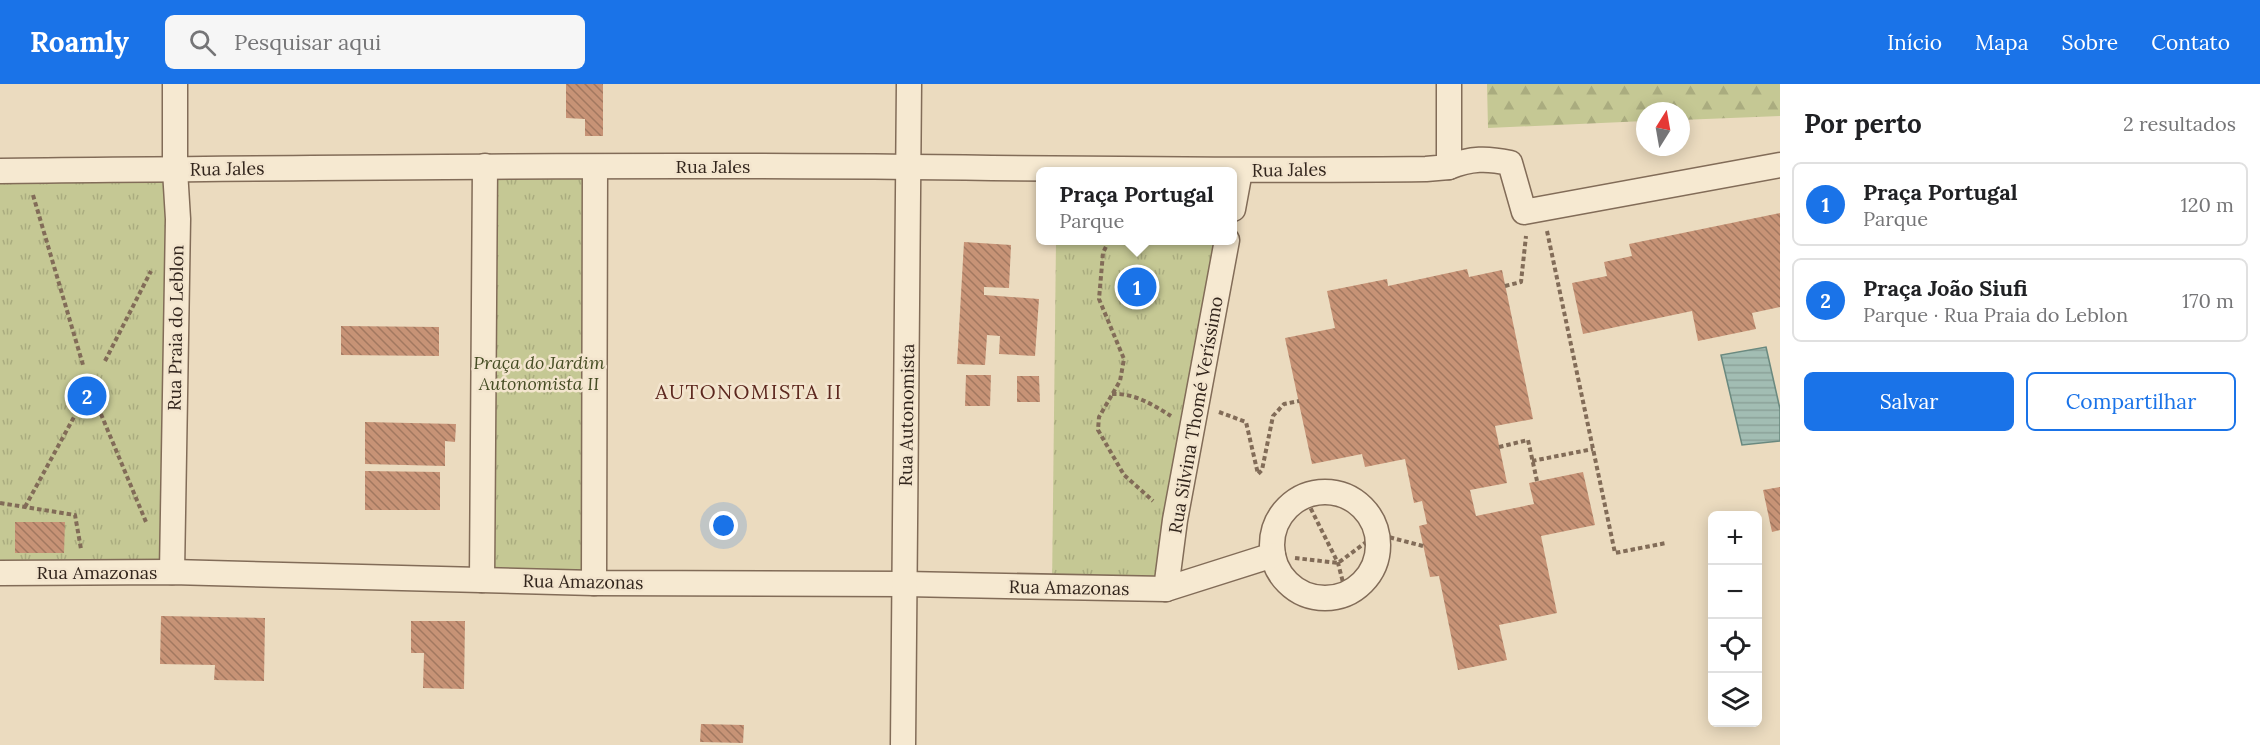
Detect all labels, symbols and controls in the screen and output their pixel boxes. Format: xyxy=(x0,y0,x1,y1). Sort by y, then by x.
search box xyxy=(165,15,585,69)
text: Roamly xyxy=(30,24,129,60)
icon: search xyxy=(186,26,219,59)
text: Pesquisar aqui xyxy=(234,28,381,56)
text: Início xyxy=(1887,29,1942,56)
text: Mapa xyxy=(1975,29,2029,56)
text: Sobre xyxy=(2062,29,2118,56)
text: Contato xyxy=(2151,29,2230,56)
north arrow xyxy=(1636,102,1690,156)
text: Por perto xyxy=(1804,107,1922,140)
text: 2 resultados xyxy=(2123,111,2236,136)
street label: Rua Jales xyxy=(676,155,750,178)
street label: Rua Jales xyxy=(189,156,265,181)
street label: Rua Jales xyxy=(1251,157,1327,182)
popup xyxy=(1036,167,1237,245)
text: Praça Portugal xyxy=(1863,178,2018,206)
text: Praça Portugal xyxy=(1059,180,1214,208)
text: 1 xyxy=(1821,192,1830,217)
text: 120 m xyxy=(2180,192,2234,217)
text: Parque xyxy=(1863,206,1928,231)
text: Parque xyxy=(1059,208,1124,233)
street label: Rua Praia do Leblon xyxy=(163,245,188,411)
pin: 1 xyxy=(1118,264,1156,310)
text: Praça João Siufi xyxy=(1863,274,2028,302)
text: 2 xyxy=(1820,288,1831,313)
text: 170 m xyxy=(2182,288,2234,313)
street label: Rua Silvina Thomé Veríssimo xyxy=(1163,294,1228,535)
text: Parque · Rua Praia do Leblon xyxy=(1863,302,2128,327)
street label: Rua Autonomista xyxy=(894,343,919,487)
park label: Praça do Jardim Autonomista II xyxy=(473,351,605,395)
button: Salvar xyxy=(1804,372,2014,431)
button: Compartilhar xyxy=(2026,372,2236,431)
pin: 2 xyxy=(68,374,106,418)
district label: AUTONOMISTA II xyxy=(654,379,843,404)
your location xyxy=(709,511,738,540)
map controls xyxy=(1708,511,1762,727)
button: + xyxy=(1708,511,1762,565)
street label: Rua Amazonas xyxy=(37,561,157,584)
button: − xyxy=(1708,565,1762,619)
street label: Rua Amazonas xyxy=(522,569,644,594)
street label: Rua Amazonas xyxy=(1008,575,1130,600)
button: locate xyxy=(1708,619,1762,673)
button: layers xyxy=(1708,673,1762,727)

